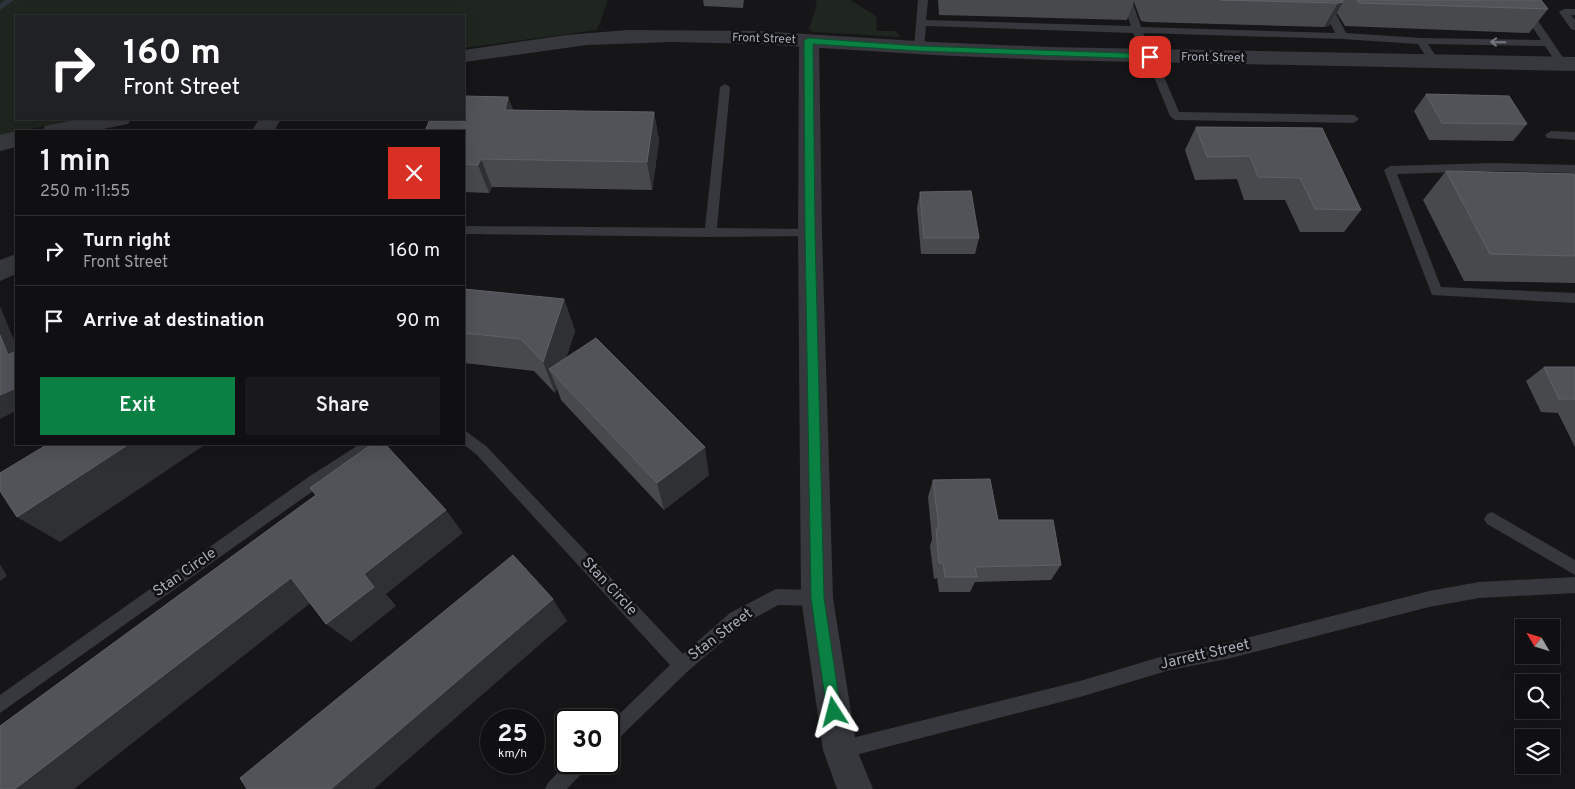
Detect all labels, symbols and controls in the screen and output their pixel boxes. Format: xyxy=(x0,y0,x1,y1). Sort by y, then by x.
street label: Front Street xyxy=(732,30,796,48)
text: 160 m xyxy=(123,32,221,76)
icon: right xyxy=(40,35,105,100)
pin xyxy=(1129,36,1171,78)
one-way arrow xyxy=(1490,37,1506,47)
icon: arrive xyxy=(1136,43,1164,71)
street label: Front Street xyxy=(1181,49,1245,67)
text: Front Street xyxy=(123,75,240,102)
text: 1 min xyxy=(40,144,111,181)
button: close xyxy=(388,147,440,199)
text: 250 m · 11:55 xyxy=(40,182,130,202)
text: Turn right xyxy=(83,229,171,253)
icon: right xyxy=(40,237,68,265)
text: 160 m xyxy=(389,239,440,263)
text: Front Street xyxy=(83,253,168,273)
icon: arrive xyxy=(40,307,68,335)
text: Arrive at destination xyxy=(83,309,264,333)
text: 90 m xyxy=(396,309,440,333)
button: Exit xyxy=(40,377,235,435)
button: Share xyxy=(245,377,440,435)
street label: Stan Circle xyxy=(150,544,220,602)
street label: Stan Circle xyxy=(577,554,641,620)
street label: Stan Street xyxy=(685,605,757,665)
north arrow xyxy=(1515,619,1560,664)
map controls xyxy=(1515,619,1560,774)
street label: Jarrett Street xyxy=(1158,635,1252,675)
button: search xyxy=(1515,674,1560,719)
position arrow xyxy=(807,685,859,737)
speed limit sign: 30 xyxy=(555,709,620,774)
text: 25 xyxy=(497,719,528,751)
button: layers xyxy=(1515,729,1560,774)
text: km/h xyxy=(498,746,527,762)

